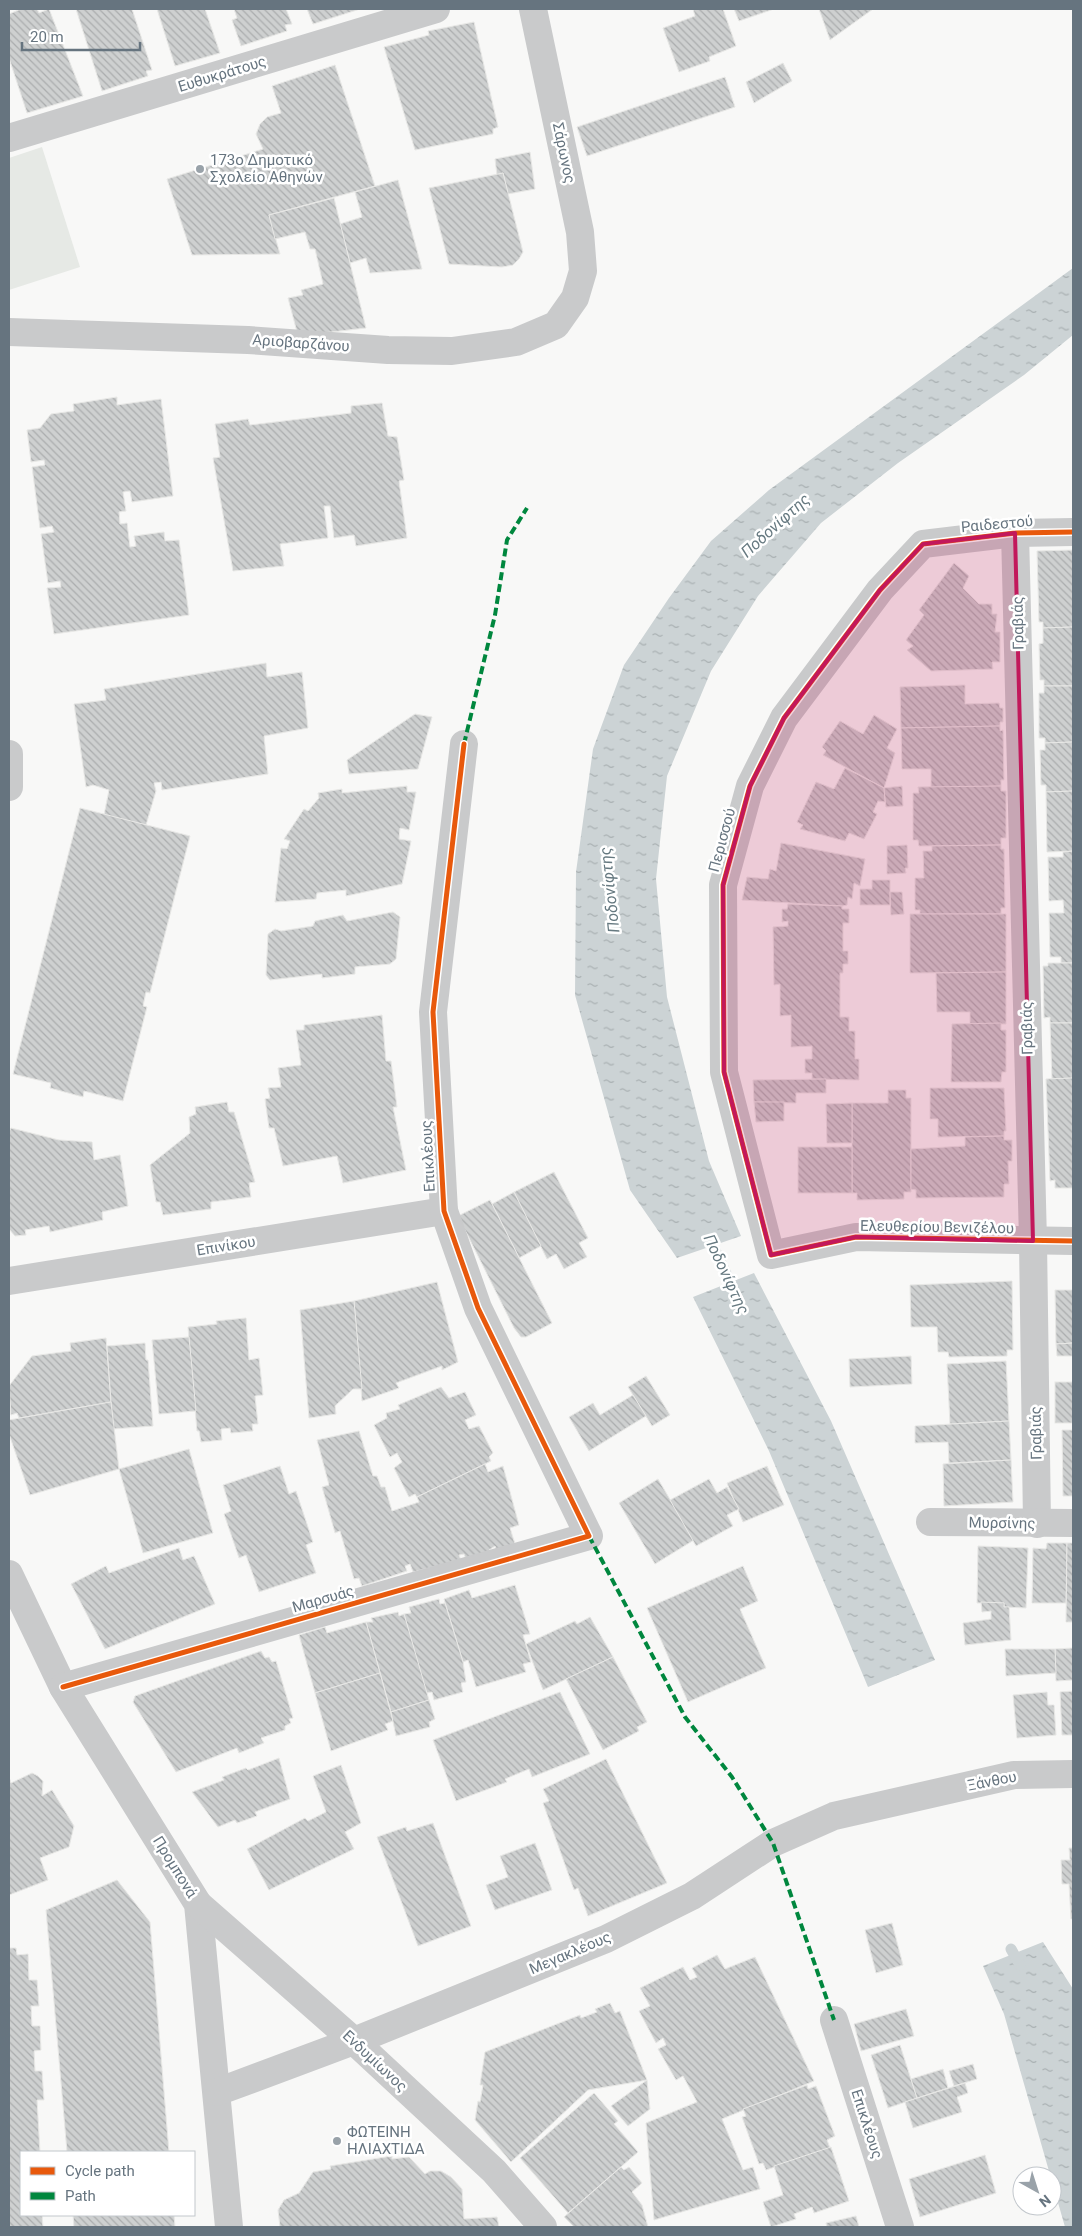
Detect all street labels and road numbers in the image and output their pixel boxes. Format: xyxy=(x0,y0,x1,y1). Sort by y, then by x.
street label: Ευθυκράτους xyxy=(176,52,268,96)
street label: Σάρωνος xyxy=(549,121,579,185)
street label: Αριοβαρζάνου xyxy=(252,331,350,355)
street label: Ραιδεστού xyxy=(960,512,1034,536)
street label: Γραβιάς xyxy=(1009,596,1027,650)
street label: Περισσού xyxy=(705,806,739,874)
street label: Γραβιάς xyxy=(1018,1001,1036,1055)
street label: Επικλέους xyxy=(417,1120,439,1192)
street label: Ελευθερίου Βενιζέλου xyxy=(860,1217,1014,1237)
street label: Επινίκου xyxy=(195,1232,257,1260)
street label: Γραβιάς xyxy=(1027,1406,1045,1460)
street label: Μυρσίνης xyxy=(968,1513,1036,1533)
street label: Μαρσυάς xyxy=(290,1582,356,1616)
street label: Ξάνθου xyxy=(966,1767,1018,1795)
street label: Προμπονά xyxy=(149,1833,201,1902)
street label: Μεγακλέους xyxy=(527,1928,613,1978)
street label: Ενδυμίωνος xyxy=(339,2027,411,2095)
street label: Επικλέους xyxy=(847,2087,887,2161)

